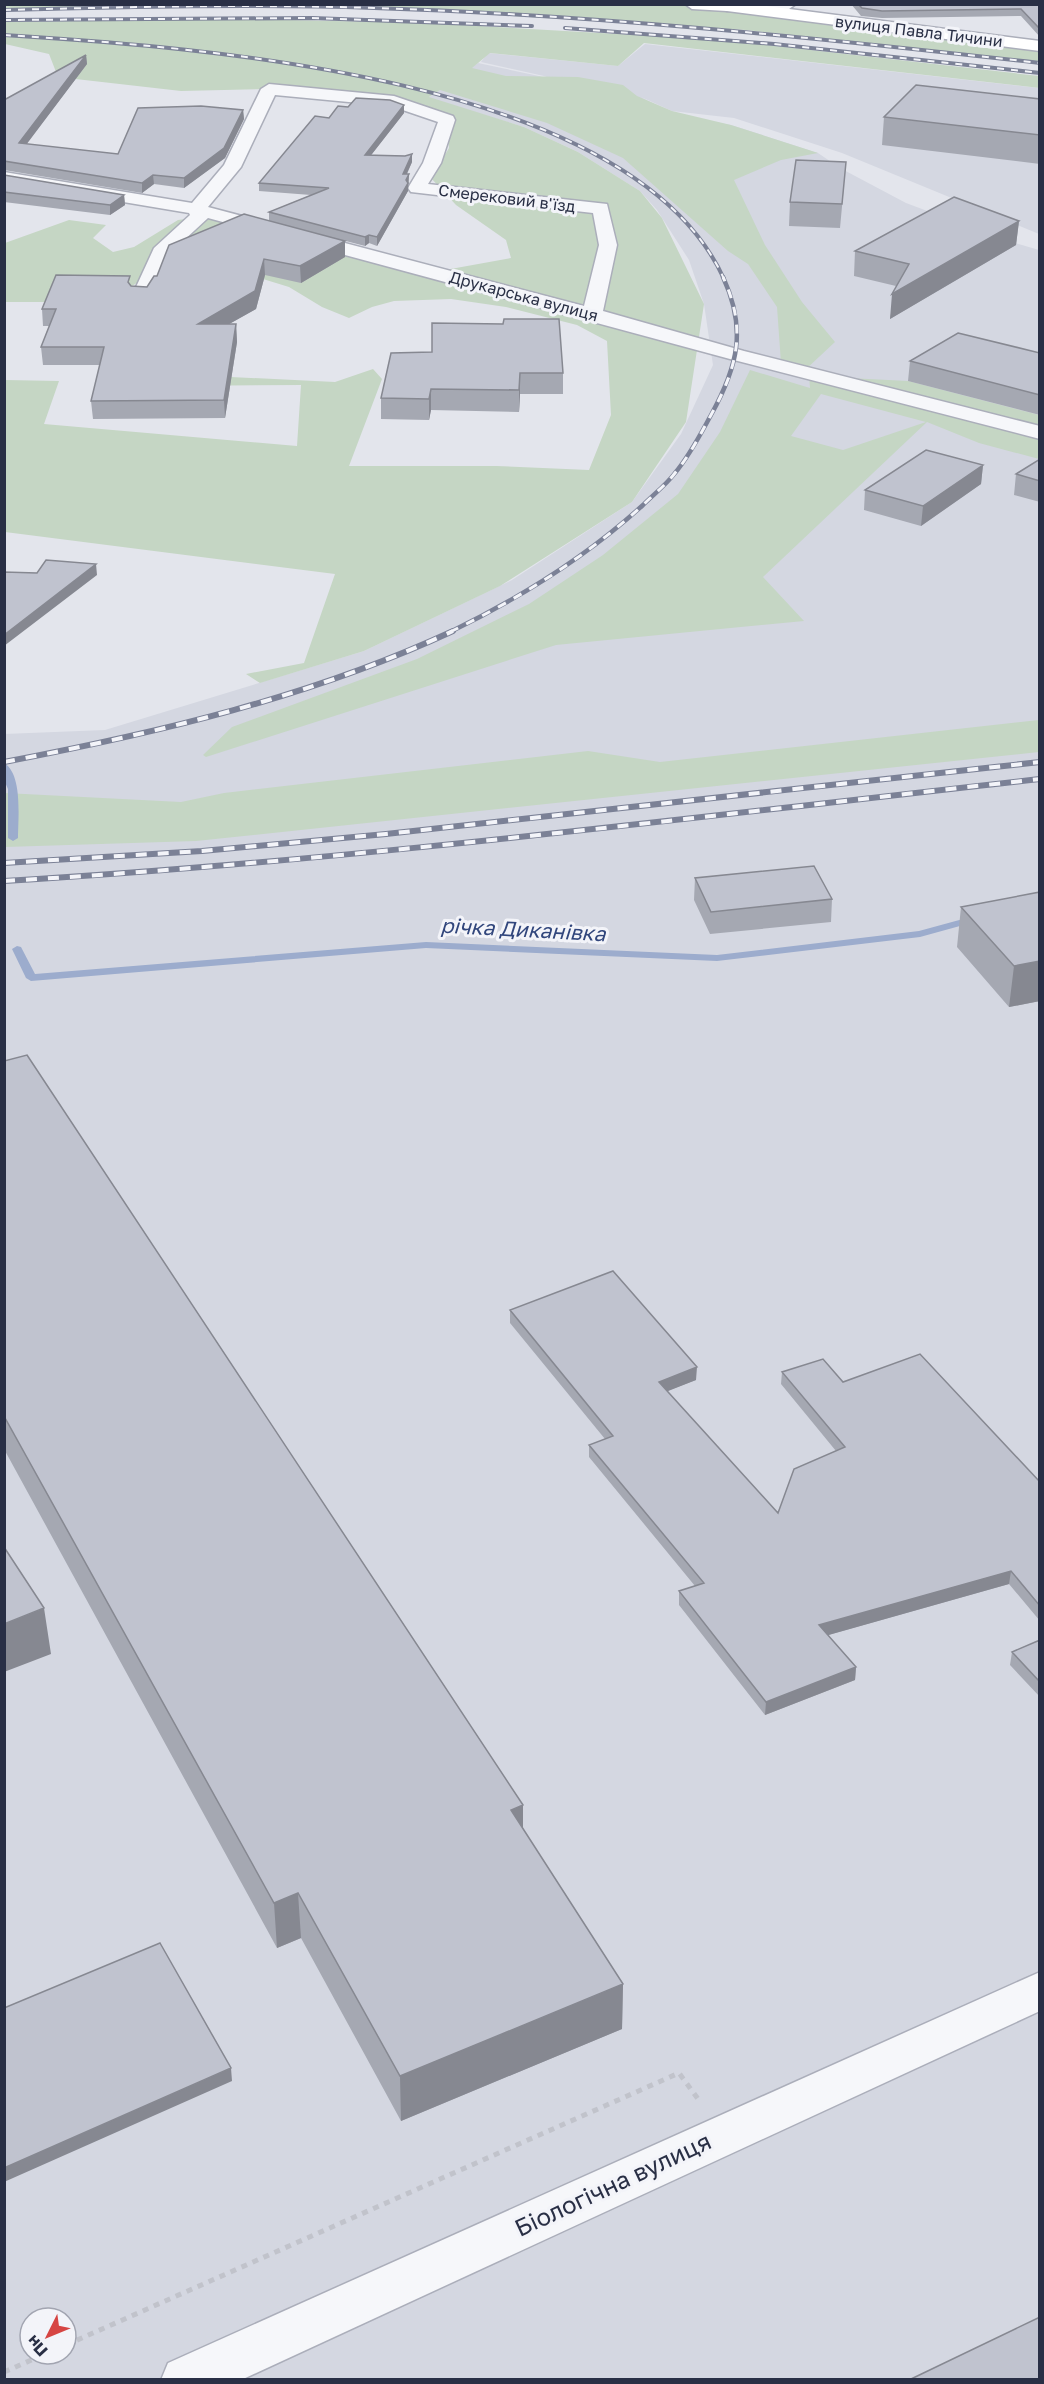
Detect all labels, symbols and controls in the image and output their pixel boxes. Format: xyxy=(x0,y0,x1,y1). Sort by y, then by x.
street label: вулиця Павла Тичини xyxy=(834,11,1004,51)
street label: Смерековий в'їзд xyxy=(437,180,577,216)
street label: Друкарська вулиця xyxy=(448,267,600,325)
water label: річка Диканівка xyxy=(440,912,607,946)
street label: Біологічна вулиця xyxy=(509,2125,715,2242)
north arrow xyxy=(18,2306,78,2366)
text: Пн xyxy=(22,2331,52,2361)

